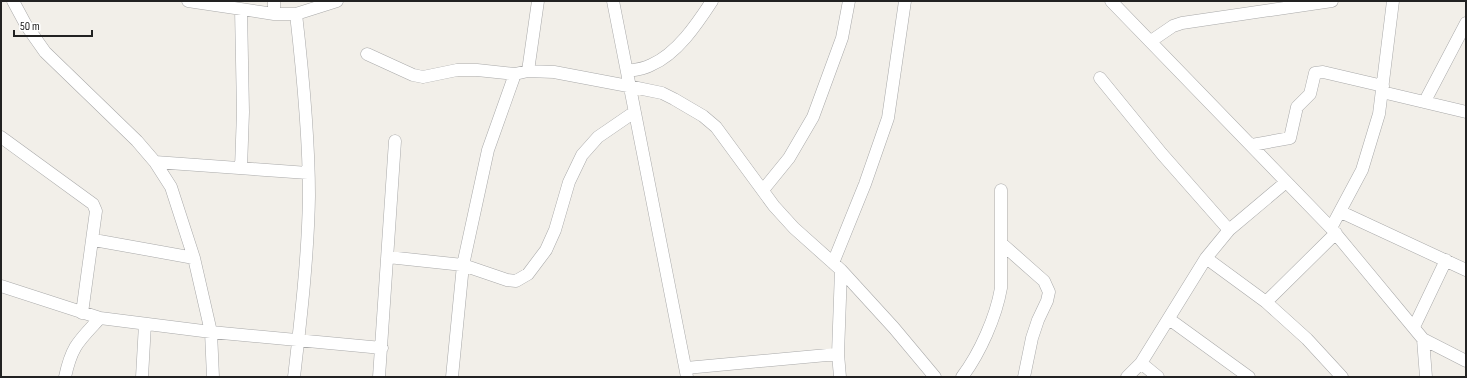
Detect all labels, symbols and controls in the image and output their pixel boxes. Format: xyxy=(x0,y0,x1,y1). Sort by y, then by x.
scale bar xyxy=(14,12,92,38)
text: 50 m xyxy=(20,19,40,34)

